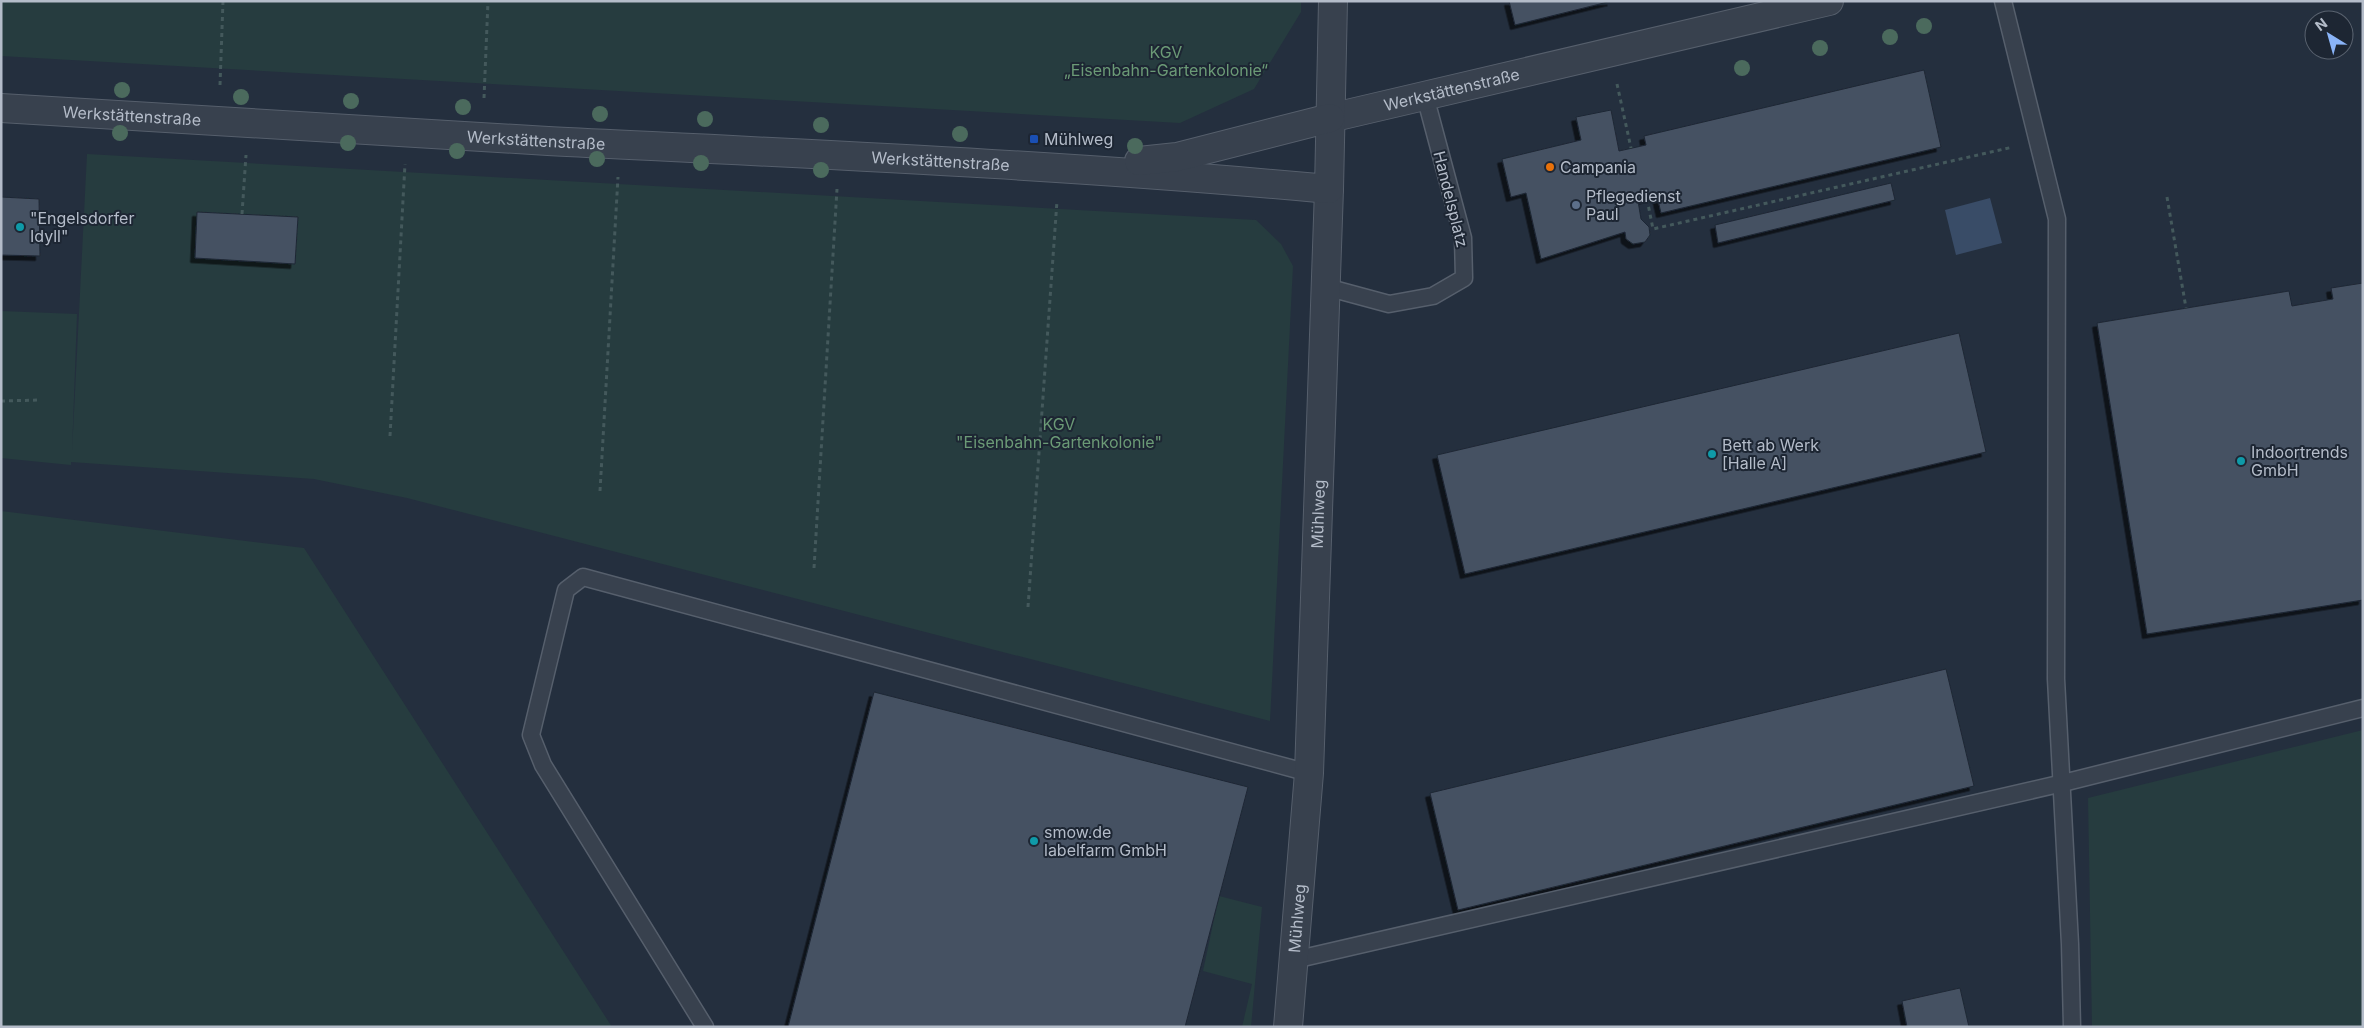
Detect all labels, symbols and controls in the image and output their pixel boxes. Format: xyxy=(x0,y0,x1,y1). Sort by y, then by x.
north arrow xyxy=(2304,10,2354,60)
text: N xyxy=(2311,14,2330,34)
park label: KGV „Eisenbahn-Gartenkolonie“ xyxy=(1064,42,1268,80)
street label: Werkstättenstraße xyxy=(1382,64,1521,115)
street label: Werkstättenstraße xyxy=(62,101,202,130)
street label: Werkstättenstraße xyxy=(466,126,606,154)
place label: Mühlweg xyxy=(1044,129,1113,149)
marker: Mühlweg xyxy=(1028,133,1040,145)
street label: Werkstättenstraße xyxy=(871,147,1010,175)
street label: Handelsplatz xyxy=(1429,149,1473,249)
place label: Campania xyxy=(1560,157,1636,177)
marker: Campania xyxy=(1544,161,1556,173)
place label: Pflegedienst Paul xyxy=(1586,186,1681,224)
marker: Pflegedienst Paul xyxy=(1570,199,1582,211)
place label: "Engelsdorfer Idyll" xyxy=(30,208,134,246)
marker: "Engelsdorfer Idyll" xyxy=(14,221,26,233)
park label: KGV "Eisenbahn-Gartenkolonie" xyxy=(956,414,1162,452)
place label: Bett ab Werk [Halle A] xyxy=(1722,435,1819,473)
place label: Indoortrends GmbH xyxy=(2251,442,2348,480)
marker: Bett ab Werk [Halle A] xyxy=(1706,448,1718,460)
marker: Indoortrends GmbH xyxy=(2235,455,2247,467)
street label: Mühlweg xyxy=(1307,479,1329,549)
place label: smow.de labelfarm GmbH xyxy=(1044,822,1167,860)
marker: smow.de labelfarm GmbH xyxy=(1028,835,1040,847)
street label: Mühlweg xyxy=(1284,883,1310,954)

